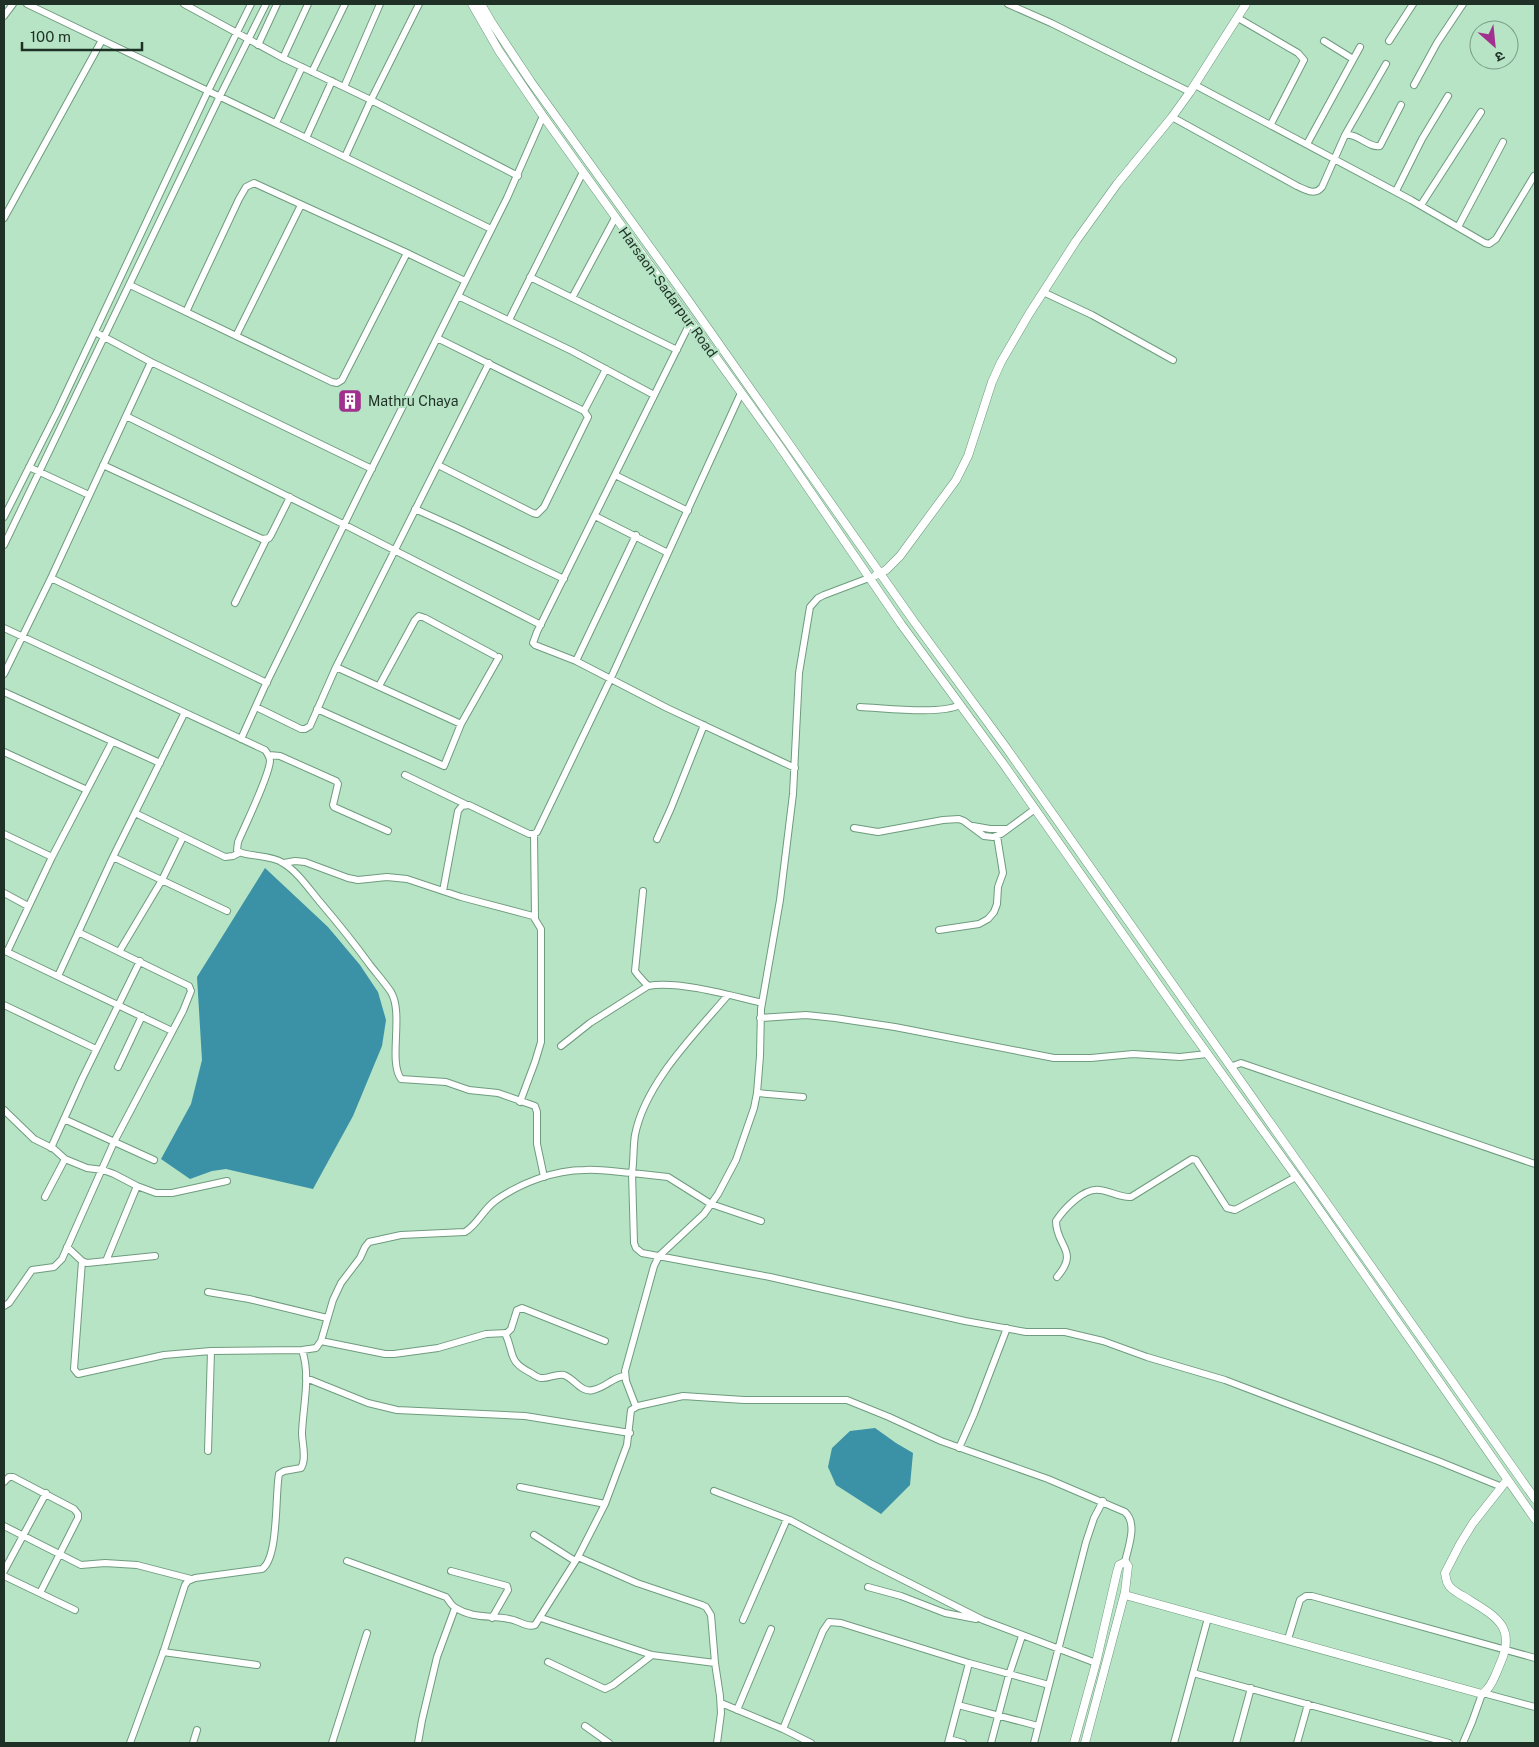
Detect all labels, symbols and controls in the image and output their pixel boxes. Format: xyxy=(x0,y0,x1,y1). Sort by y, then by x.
scale bar xyxy=(22,20,142,52)
north arrow xyxy=(1469,20,1519,70)
text: 100 m xyxy=(30,28,71,45)
text: उ xyxy=(1492,48,1507,66)
street label: Harsaon-Sadarpur Road xyxy=(615,224,721,360)
building icon: Mathru Chaya xyxy=(337,388,363,414)
place label: Mathru Chaya xyxy=(368,393,459,409)

